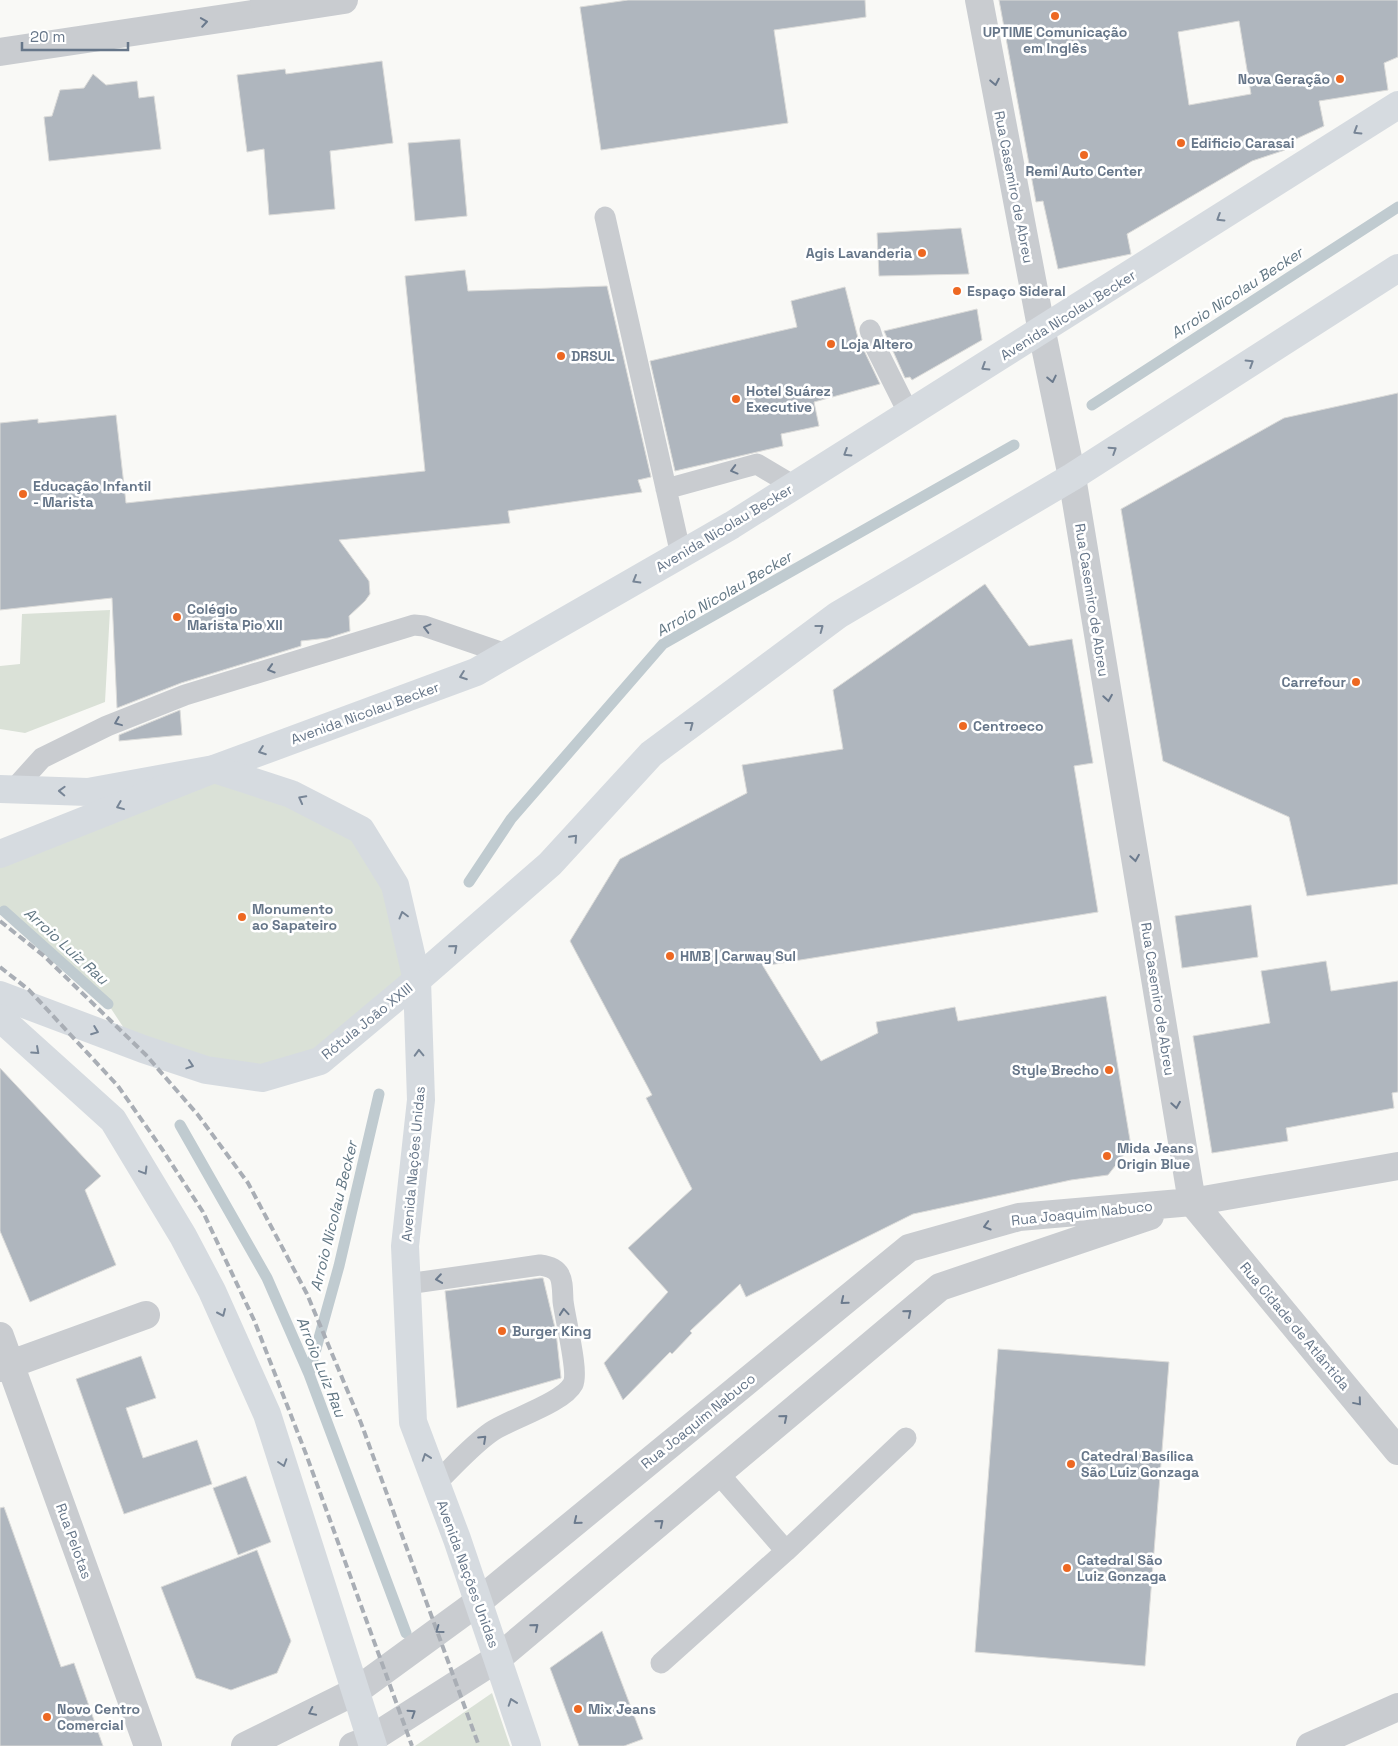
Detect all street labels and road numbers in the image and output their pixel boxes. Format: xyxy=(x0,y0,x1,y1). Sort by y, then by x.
street label: Rua Casemiro de Abreu xyxy=(990,109,1038,265)
street label: Avenida Nicolau Becker xyxy=(997,266,1139,364)
street label: Avenida Nicolau Becker xyxy=(652,480,796,576)
street label: Rua Casemiro de Abreu xyxy=(1071,522,1113,678)
street label: Avenida Nicolau Becker xyxy=(288,678,442,748)
street label: Rua Casemiro de Abreu xyxy=(1137,921,1179,1077)
street label: Rótula João XXIII xyxy=(318,979,416,1063)
street label: Avenida Nações Unidas xyxy=(397,1086,429,1242)
street label: Rua Joaquim Nabuco xyxy=(1010,1197,1154,1229)
street label: Rua Cidade de Atlântida xyxy=(1236,1258,1354,1394)
street label: Rua Joaquim Nabuco xyxy=(637,1369,759,1473)
street label: Avenida Nações Unidas xyxy=(433,1498,503,1650)
street label: Rua Pelotas xyxy=(52,1501,96,1581)

